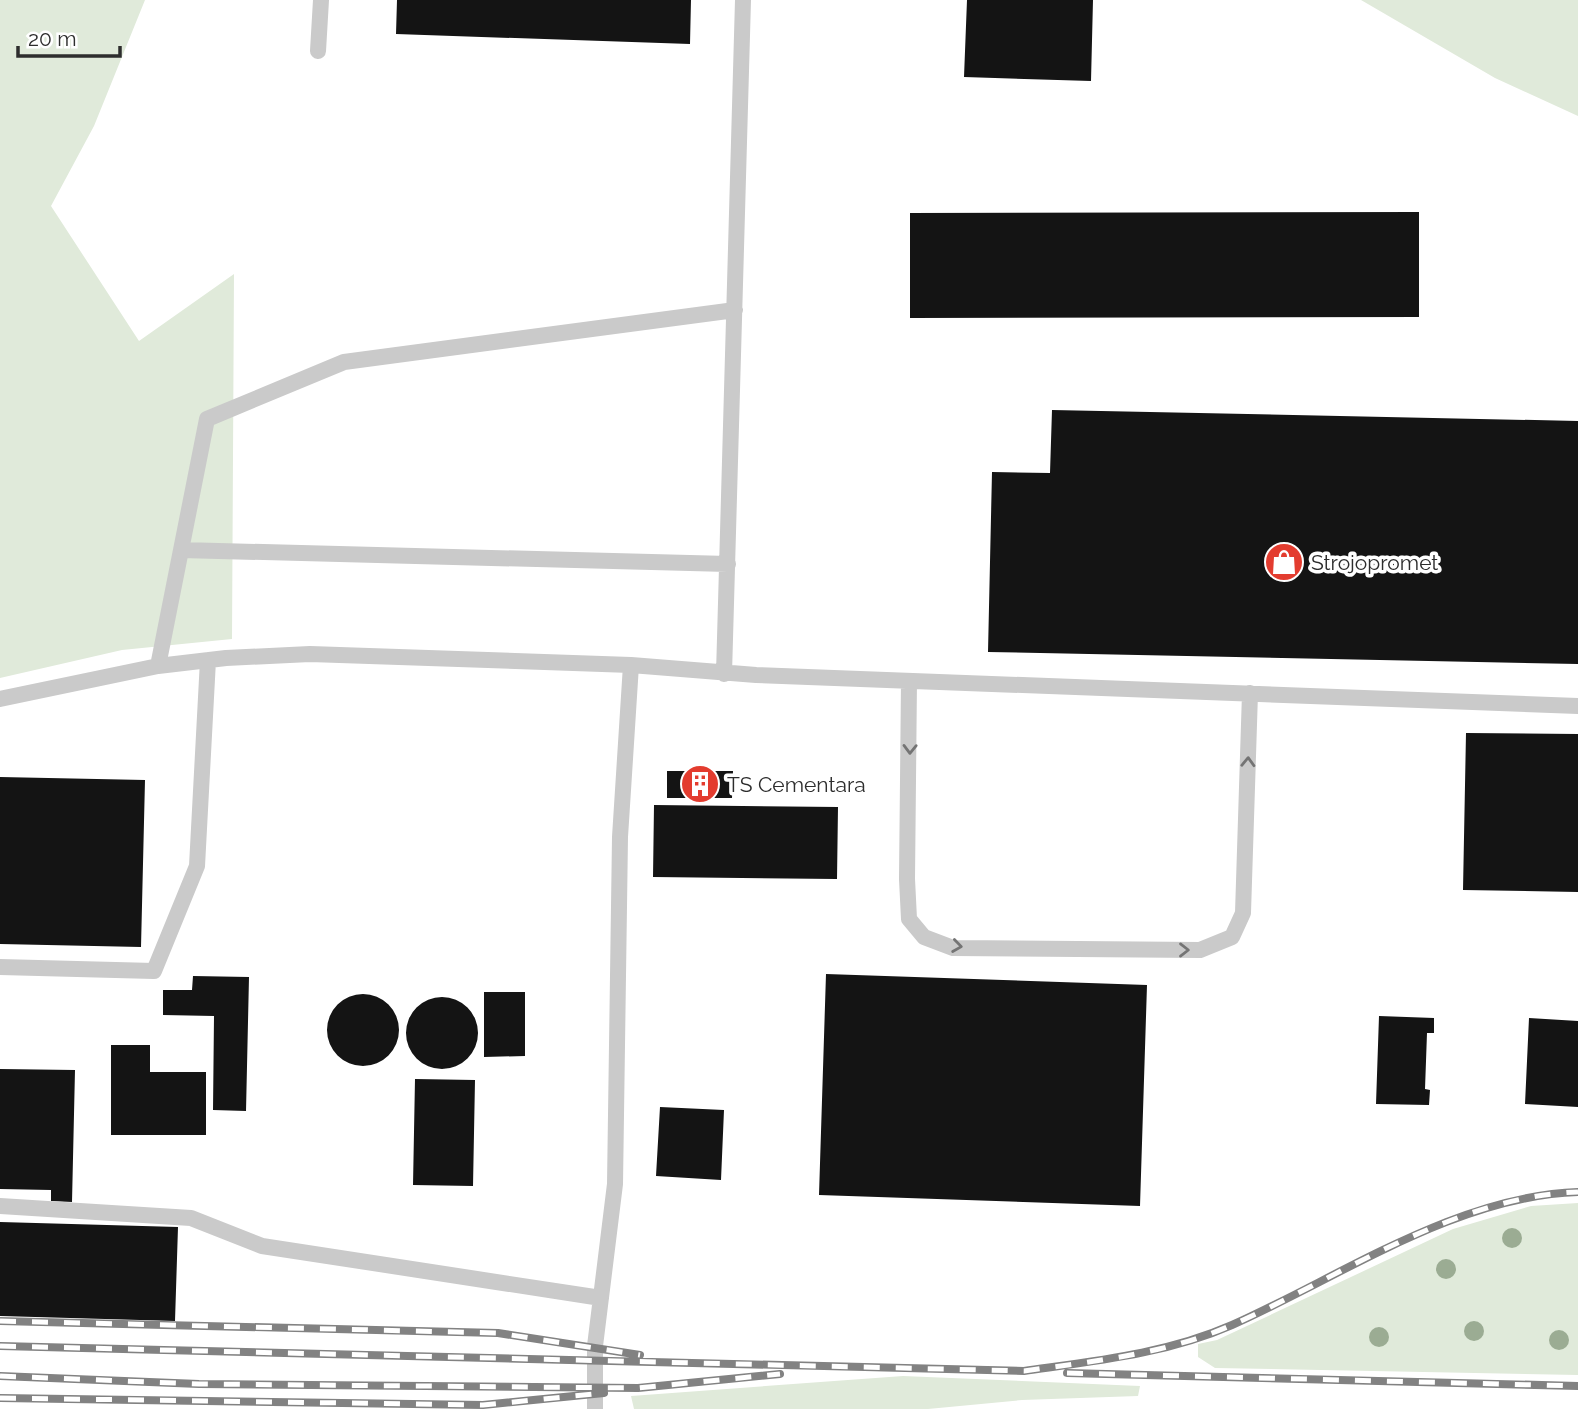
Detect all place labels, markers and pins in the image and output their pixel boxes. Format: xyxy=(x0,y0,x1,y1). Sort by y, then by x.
shop icon: Strojopromet xyxy=(1263,541,1305,583)
place label: Strojopromet xyxy=(1311,550,1438,575)
building icon: TS Cementara xyxy=(679,763,721,805)
place label: TS Cementara xyxy=(727,772,866,797)

